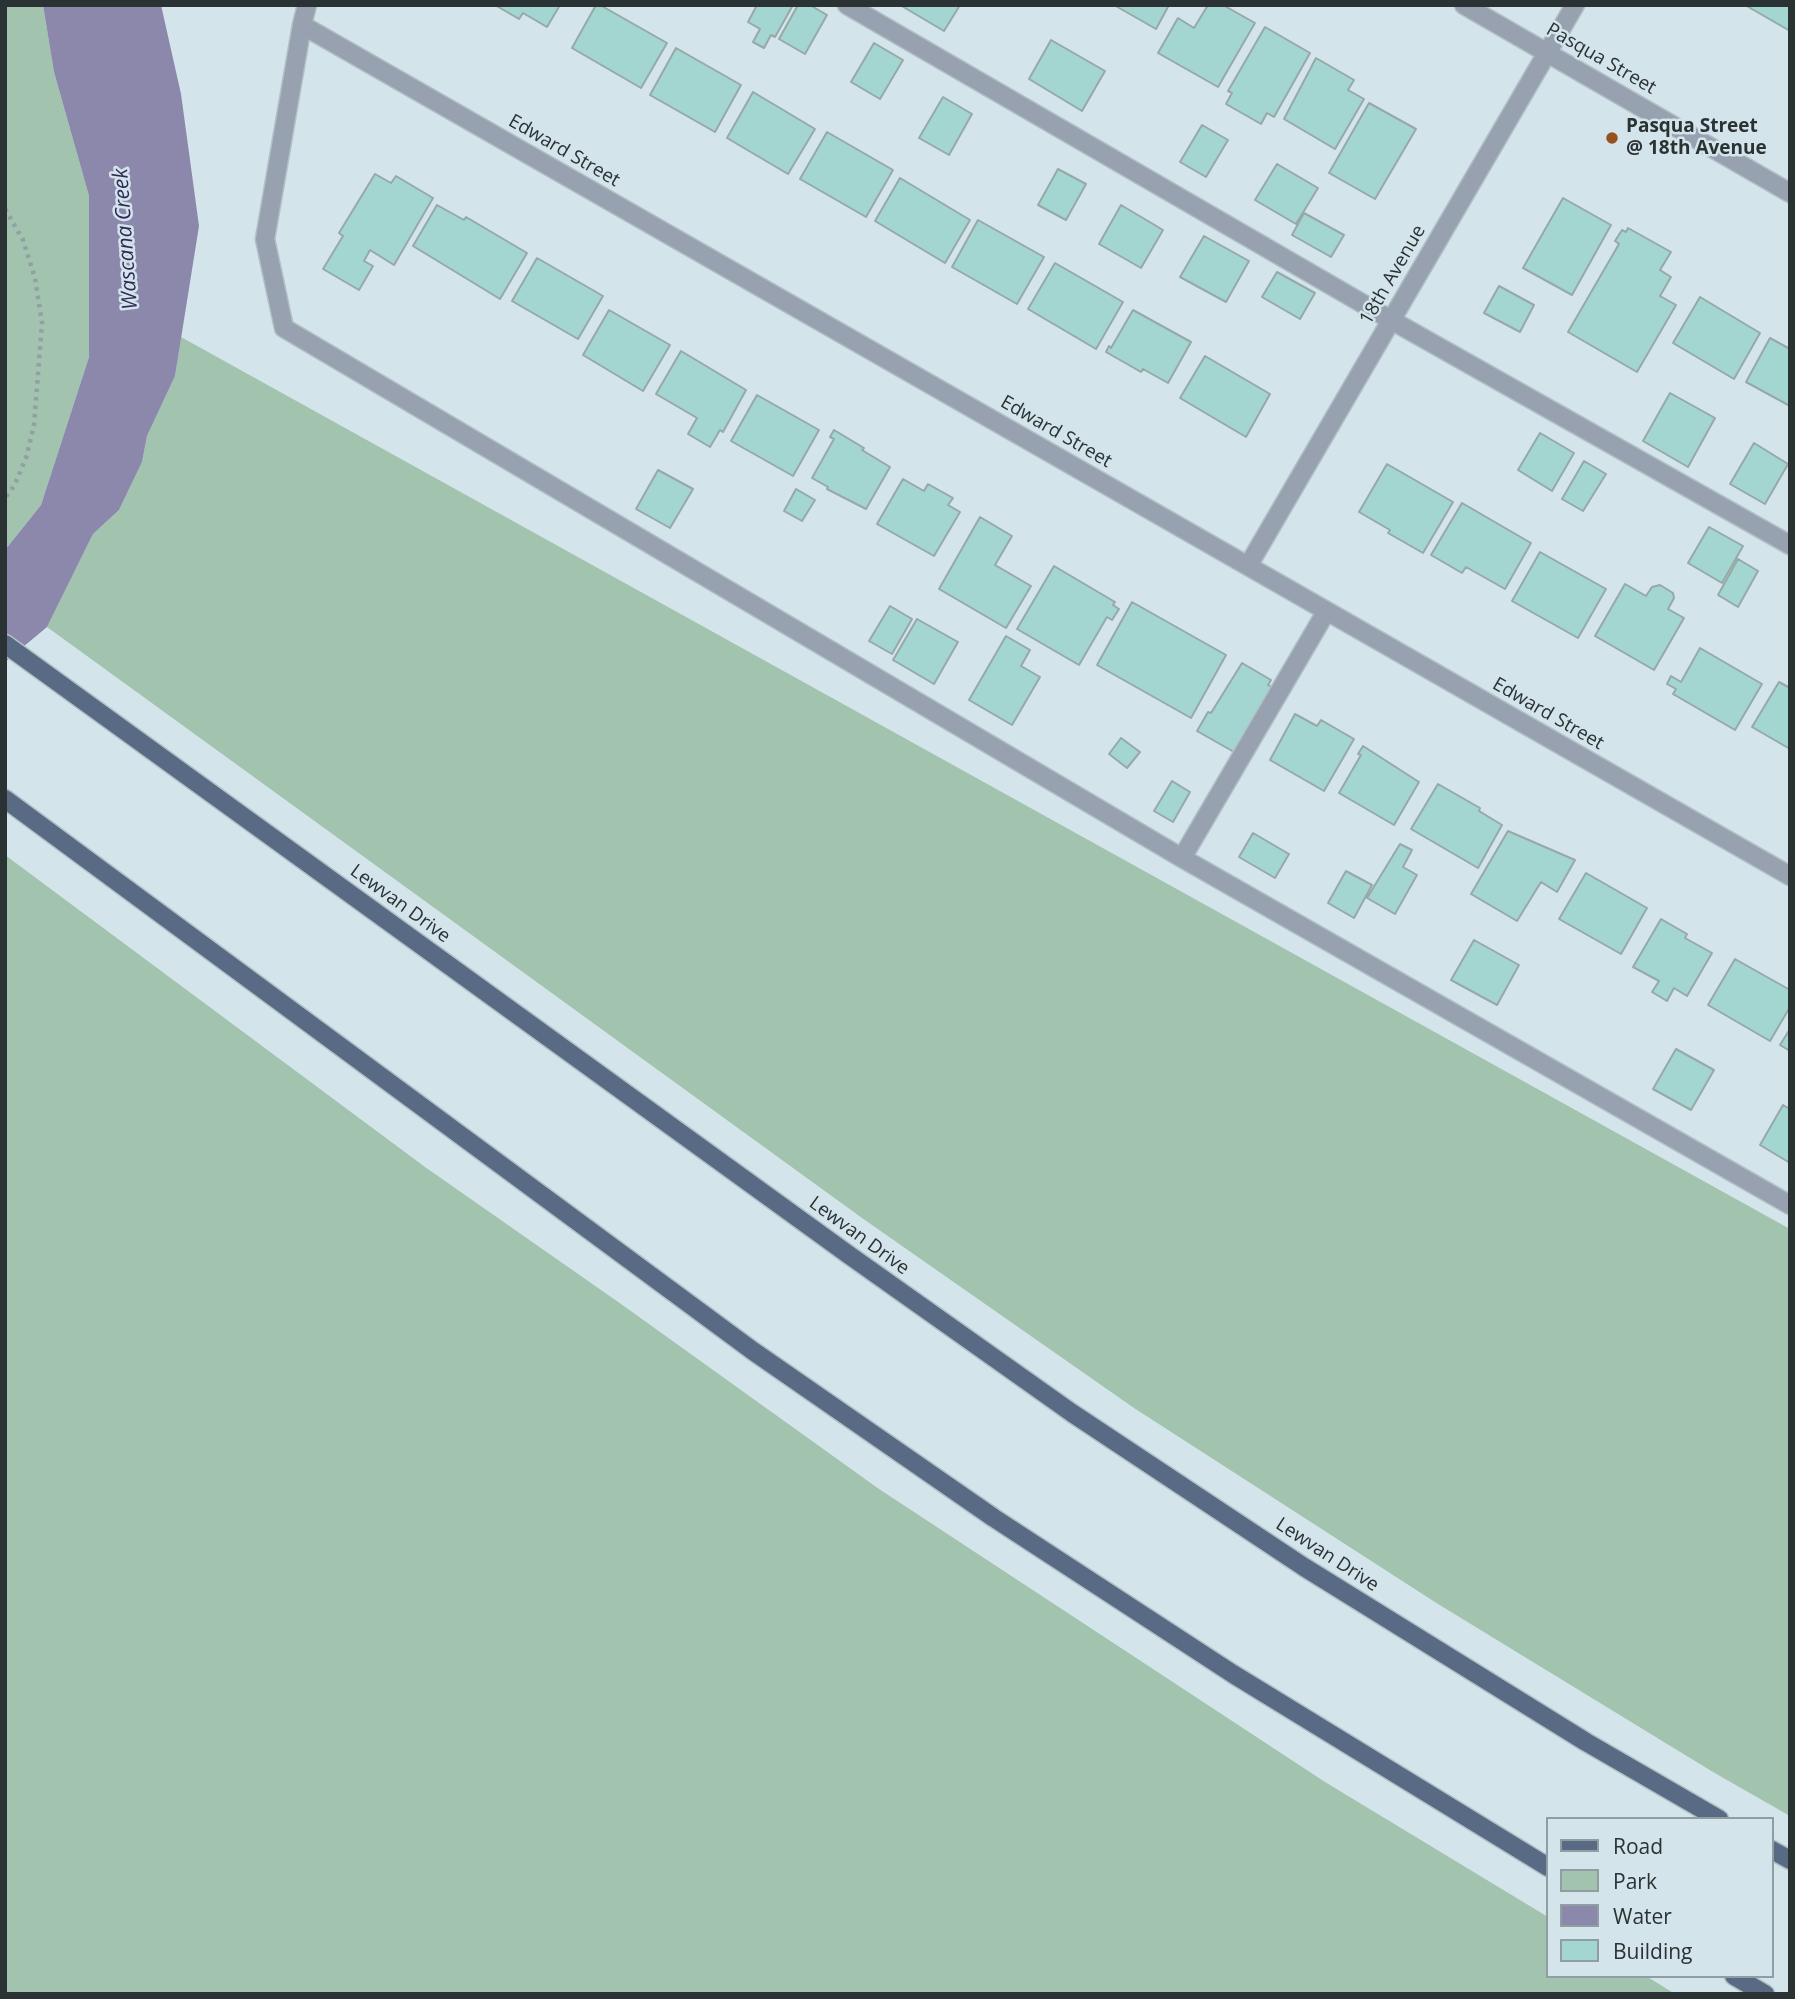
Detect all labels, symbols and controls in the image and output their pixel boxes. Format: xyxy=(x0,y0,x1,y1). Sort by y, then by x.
street label: Pasqua Street xyxy=(1542,18,1660,100)
street label: Edward Street xyxy=(504,110,624,192)
place label: Pasqua Street @ 18th Avenue xyxy=(1626,116,1767,160)
marker: Pasqua Street @ 18th Avenue xyxy=(1604,130,1620,146)
water label: Wascana Creek xyxy=(108,168,144,310)
street label: 18th Avenue xyxy=(1355,221,1431,329)
street label: Edward Street xyxy=(996,391,1116,473)
street label: Edward Street xyxy=(1488,673,1608,755)
street label: Lewvan Drive xyxy=(345,860,455,948)
street label: Lewvan Drive xyxy=(804,1192,914,1280)
street label: Lewvan Drive xyxy=(1271,1513,1383,1597)
legend xyxy=(1546,1817,1774,1978)
text: Road xyxy=(1613,1832,1663,1860)
text: Park xyxy=(1613,1867,1657,1895)
text: Water xyxy=(1613,1902,1672,1930)
text: Building xyxy=(1613,1937,1692,1965)

